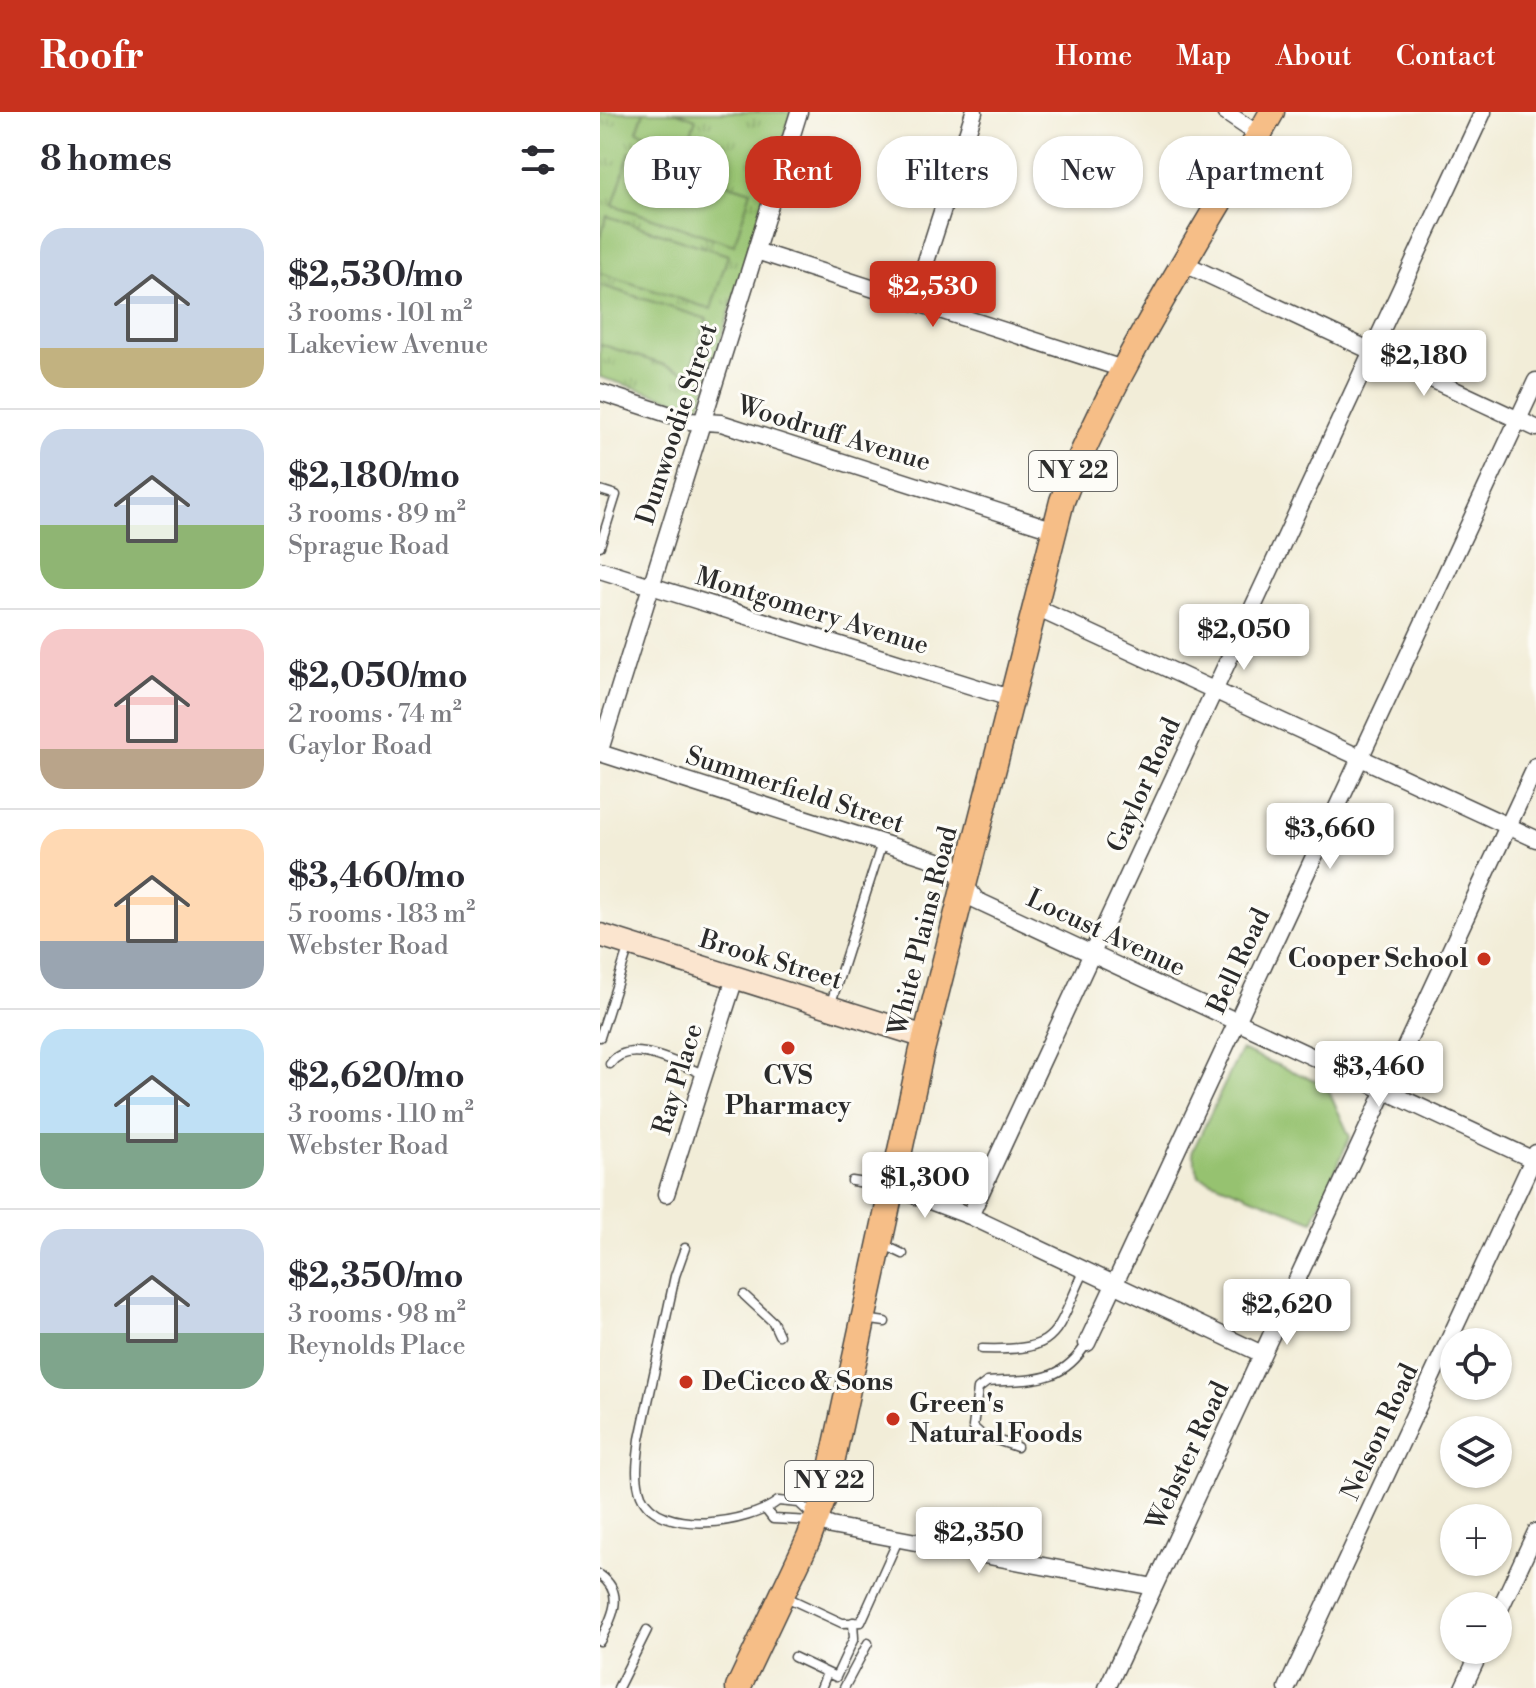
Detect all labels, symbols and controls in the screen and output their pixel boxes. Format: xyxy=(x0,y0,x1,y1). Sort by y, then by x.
text: Roofr xyxy=(40,33,144,80)
text: Home xyxy=(1056,39,1132,74)
text: Map xyxy=(1176,39,1231,74)
text: About xyxy=(1275,39,1352,74)
text: Contact xyxy=(1396,39,1496,74)
chip: Buy xyxy=(624,136,729,208)
chip: Rent xyxy=(745,136,861,208)
chip: Filters xyxy=(877,136,1017,208)
chip: New xyxy=(1033,136,1143,208)
chip: Apartment xyxy=(1159,136,1352,208)
icon: filters xyxy=(516,138,560,182)
text: 8 homes xyxy=(40,139,172,181)
text: $2,530/mo xyxy=(288,255,464,297)
icon: home xyxy=(104,260,200,356)
pin: $2,530 xyxy=(868,261,998,329)
text: $2,530 xyxy=(888,271,978,303)
text: 3 rooms · 101 m² xyxy=(288,297,472,329)
street label: Dunwoodie Street xyxy=(629,319,725,529)
text: Lakeview Avenue xyxy=(288,329,488,361)
pin: $2,180 xyxy=(1359,330,1489,398)
text: $2,180 xyxy=(1380,340,1468,372)
street label: Woodruff Avenue xyxy=(733,389,935,479)
road number: NY 22 xyxy=(1029,451,1117,491)
text: $2,180/mo xyxy=(288,456,460,498)
icon: home xyxy=(104,461,200,557)
text: 3 rooms · 89 m² xyxy=(288,498,466,530)
text: Sprague Road xyxy=(288,530,449,562)
street label: Montgomery Avenue xyxy=(692,560,932,662)
pin: $2,050 xyxy=(1179,604,1309,672)
text: $2,050 xyxy=(1197,614,1291,646)
text: $2,050/mo xyxy=(288,656,468,698)
icon: home xyxy=(104,661,200,757)
text: 2 rooms · 74 m² xyxy=(288,698,462,730)
street label: Gaylor Road xyxy=(1100,713,1188,857)
text: Gaylor Road xyxy=(288,730,432,762)
street label: Summerfield Street xyxy=(682,740,908,840)
pin: $3,660 xyxy=(1265,803,1395,871)
text: $3,660 xyxy=(1285,813,1375,845)
street label: White Plains Road xyxy=(881,823,965,1040)
text: $3,460/mo xyxy=(288,856,465,898)
icon: home xyxy=(104,861,200,957)
street label: Locust Avenue xyxy=(1021,882,1191,984)
text: 5 rooms · 183 m² xyxy=(288,898,475,930)
street label: Bell Road xyxy=(1200,903,1277,1020)
street label: Brook Street xyxy=(695,923,846,997)
text: Webster Road xyxy=(288,930,448,962)
place label: Cooper School xyxy=(1288,943,1468,975)
marker: Cooper School xyxy=(1475,950,1493,968)
street label: Ray Place xyxy=(646,1020,710,1138)
marker: CVS Pharmacy xyxy=(779,1039,797,1057)
pin: $3,460 xyxy=(1314,1041,1444,1109)
text: $3,460 xyxy=(1333,1051,1425,1083)
text: $2,620/mo xyxy=(288,1056,465,1098)
place label: CVS Pharmacy xyxy=(725,1060,852,1122)
icon: home xyxy=(104,1061,200,1157)
text: 3 rooms · 110 m² xyxy=(288,1098,474,1130)
text: Webster Road xyxy=(288,1130,448,1162)
pin: $1,300 xyxy=(860,1152,990,1220)
text: $1,300 xyxy=(880,1162,970,1194)
text: $2,350/mo xyxy=(288,1256,464,1298)
icon: home xyxy=(104,1261,200,1357)
pin: $2,620 xyxy=(1222,1279,1352,1347)
text: $2,620 xyxy=(1241,1289,1333,1321)
text: 3 rooms · 98 m² xyxy=(288,1298,466,1330)
map controls xyxy=(1440,1328,1512,1664)
button: locate xyxy=(1440,1328,1512,1400)
text: Reynolds Place xyxy=(288,1330,466,1362)
street label: Nelson Road xyxy=(1334,1358,1426,1505)
place label: DeCicco & Sons xyxy=(702,1366,893,1398)
marker: DeCicco & Sons xyxy=(677,1373,695,1391)
street label: Webster Road xyxy=(1139,1376,1237,1536)
place label: Green's Natural Foods xyxy=(909,1388,1082,1450)
marker: Green's Natural Foods xyxy=(884,1410,902,1428)
button: layers xyxy=(1440,1416,1512,1488)
road number: NY 22 xyxy=(785,1461,873,1501)
button: + xyxy=(1440,1504,1512,1576)
pin: $2,350 xyxy=(914,1507,1044,1575)
text: $2,350 xyxy=(934,1517,1024,1549)
button: − xyxy=(1440,1592,1512,1664)

